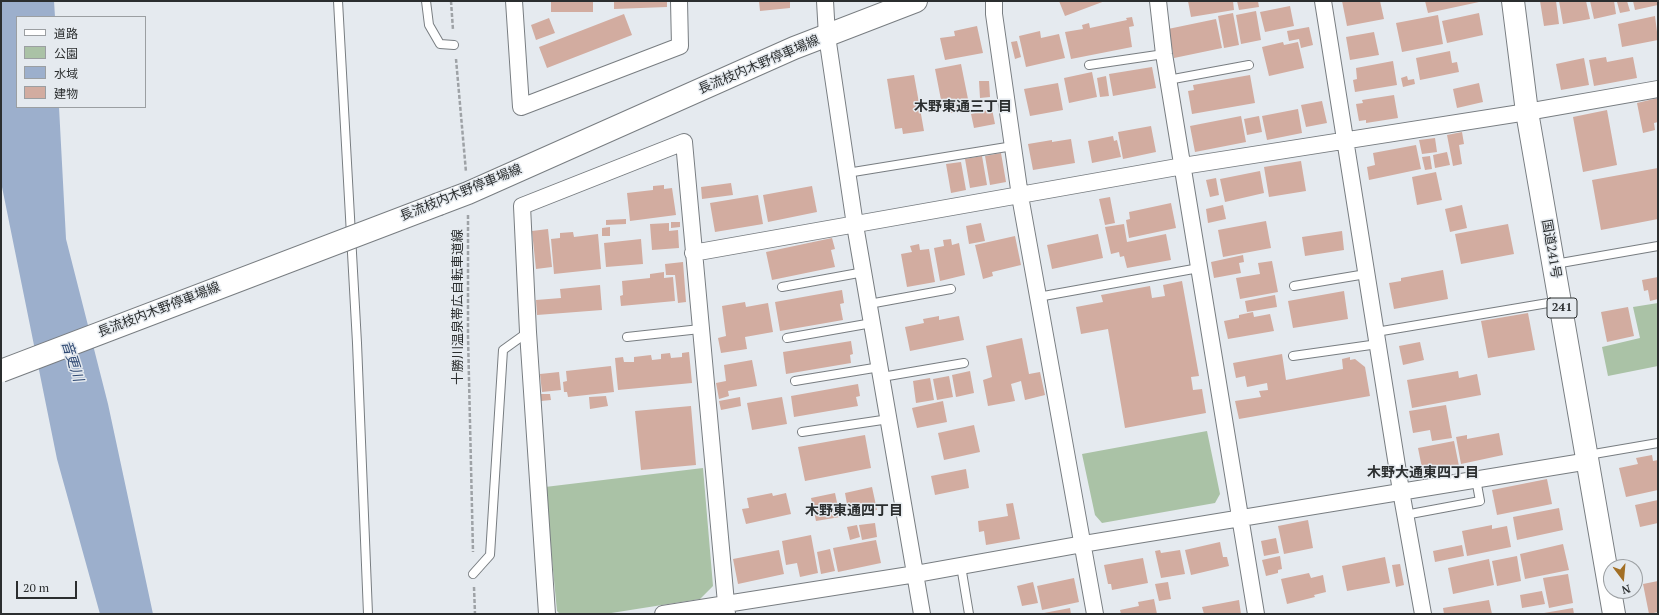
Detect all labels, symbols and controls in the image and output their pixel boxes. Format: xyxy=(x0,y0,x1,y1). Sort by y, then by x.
legend xyxy=(16,16,146,108)
text: 道路 xyxy=(54,26,78,41)
street label: 長流枝内木野停車場線 xyxy=(696,32,822,98)
text: 公園 xyxy=(54,46,78,61)
text: 水域 xyxy=(54,66,78,81)
text: 建物 xyxy=(54,86,78,101)
district label: 木野東通三丁目 xyxy=(914,99,1012,115)
street label: 長流枝内木野停車場線 xyxy=(398,161,524,225)
street label: 国道241号 xyxy=(1538,218,1564,280)
street label: 十勝川温泉帯広自転車道線 xyxy=(450,229,466,385)
street label: 長流枝内木野停車場線 xyxy=(96,279,222,341)
road number: 241 xyxy=(1547,298,1577,318)
water label: 音更川 xyxy=(58,338,86,384)
district label: 木野大通東四丁目 xyxy=(1367,465,1479,481)
district label: 木野東通四丁目 xyxy=(805,503,903,519)
north arrow xyxy=(1603,559,1643,599)
scale bar xyxy=(18,573,79,599)
text: 20 m xyxy=(23,580,49,595)
text: N xyxy=(1620,582,1632,597)

